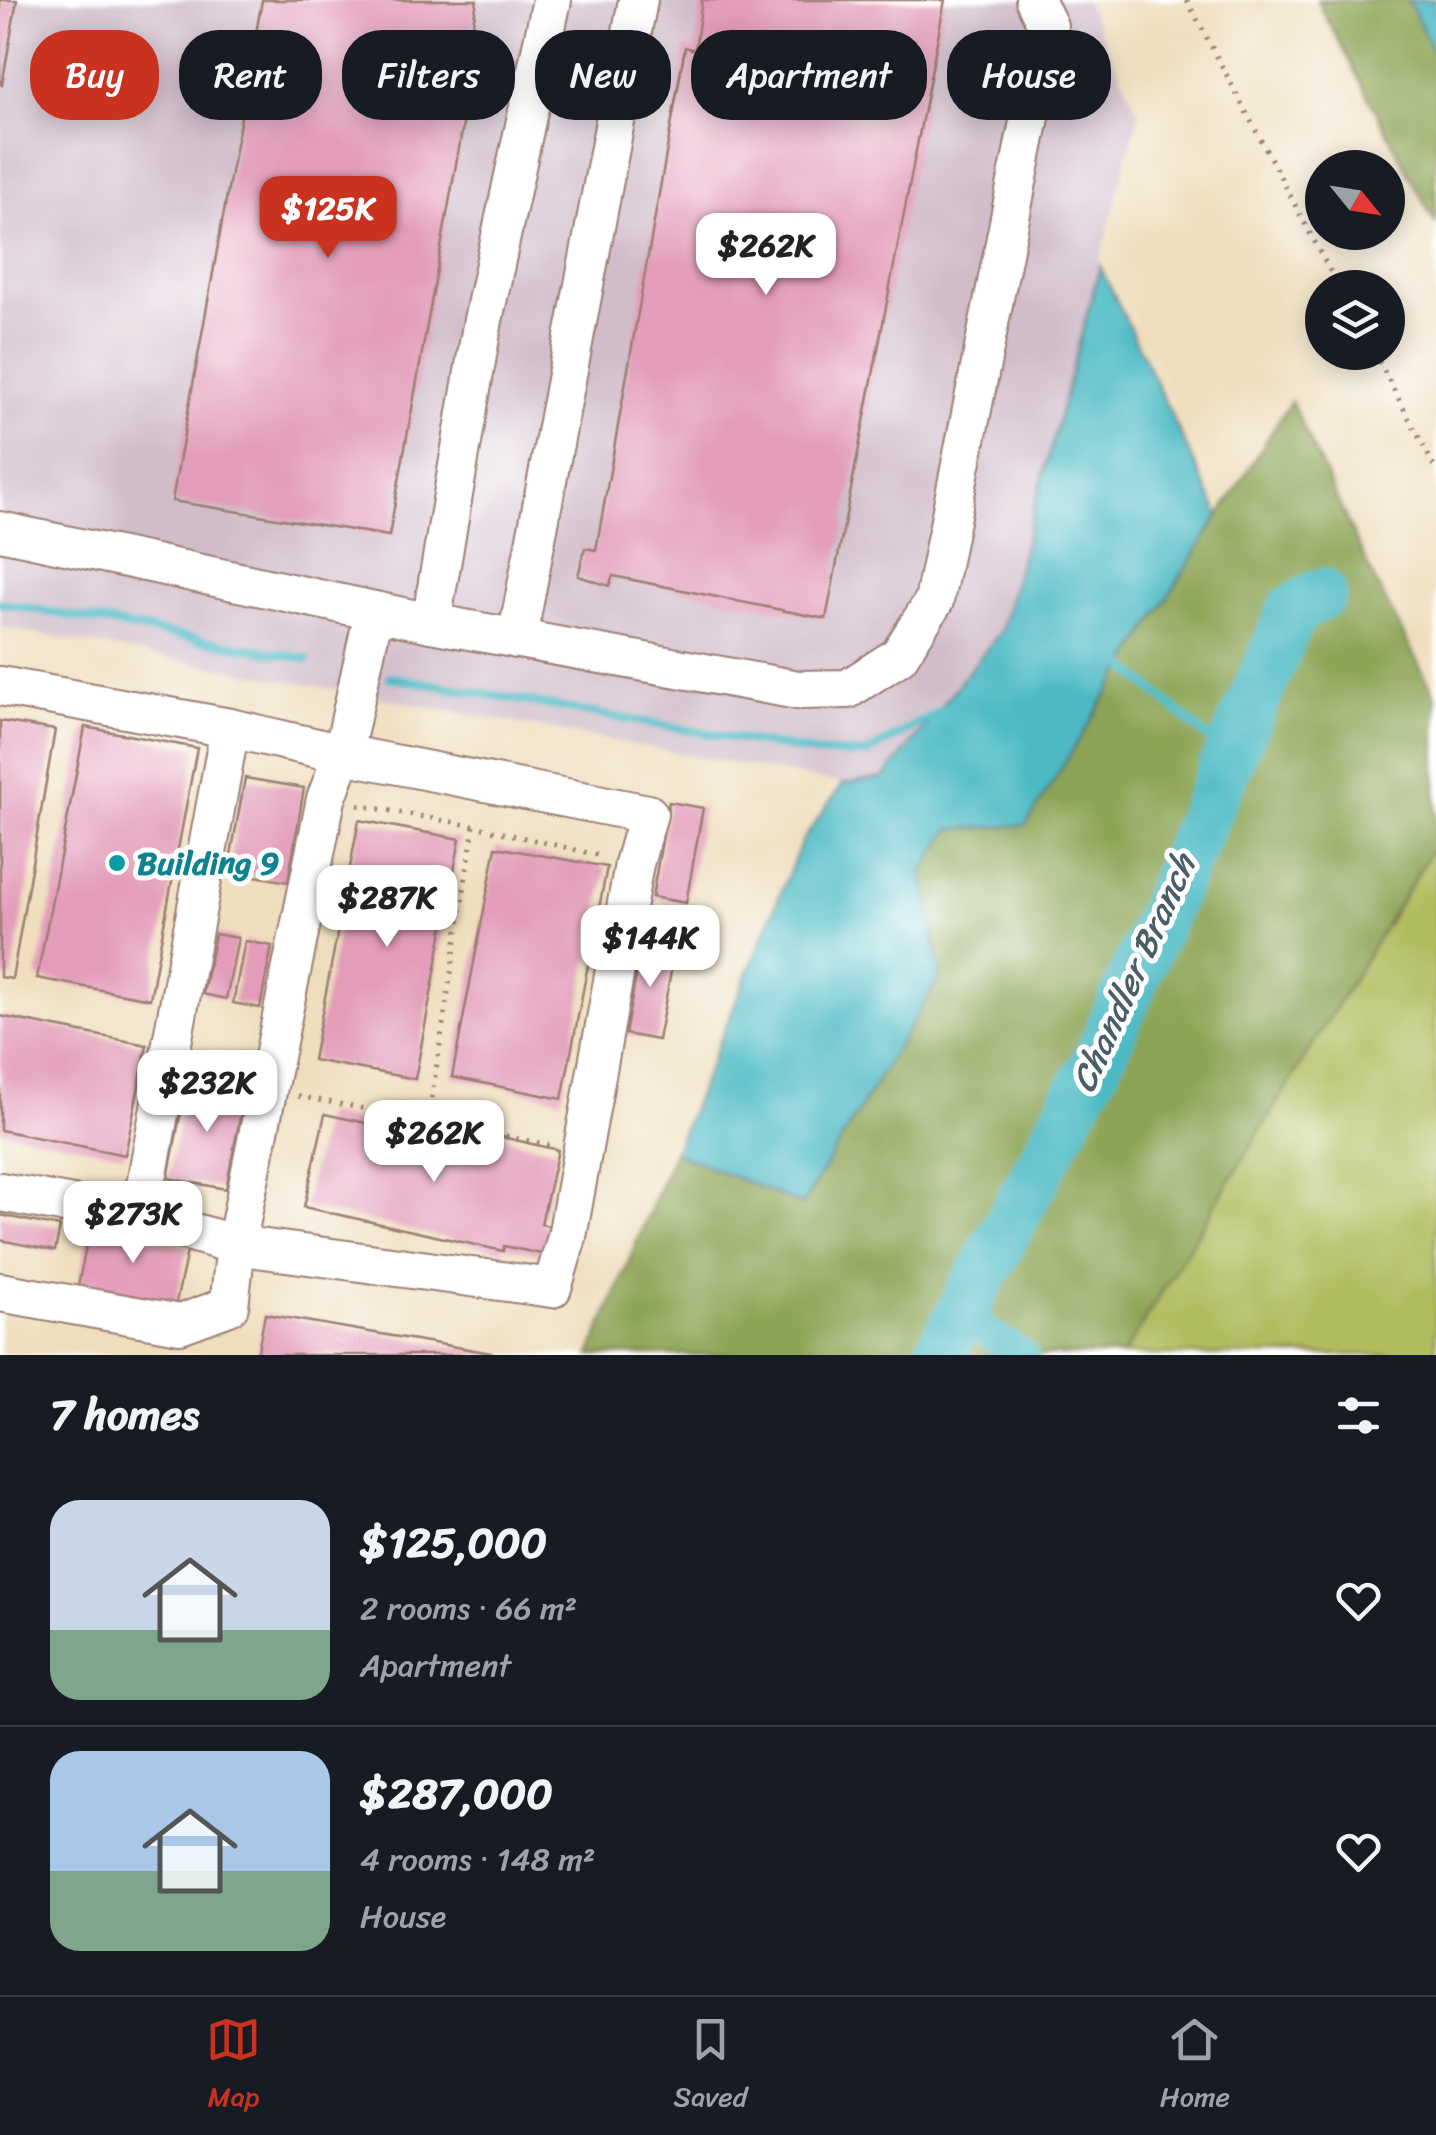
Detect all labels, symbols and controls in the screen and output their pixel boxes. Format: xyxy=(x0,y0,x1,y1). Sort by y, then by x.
chip: Buy xyxy=(30,30,159,120)
chip: Rent xyxy=(179,30,322,120)
chip: Filters xyxy=(342,30,515,120)
chip: New xyxy=(535,30,671,120)
chip: Apartment xyxy=(691,30,927,120)
chip: House xyxy=(947,30,1111,120)
north arrow xyxy=(1305,150,1405,250)
map controls xyxy=(1305,150,1405,370)
pin: $125K xyxy=(258,176,398,261)
text: $125K xyxy=(282,180,374,237)
pin: $262K xyxy=(696,213,836,298)
text: $262K xyxy=(718,217,814,274)
button: layers xyxy=(1305,270,1405,370)
place label: Building 9 xyxy=(137,835,280,892)
water label: Chandler Branch xyxy=(1053,841,1214,1102)
marker: Building 9 xyxy=(106,852,128,874)
pin: $287K xyxy=(317,865,457,950)
text: $287K xyxy=(338,869,436,926)
pin: $144K xyxy=(580,905,720,990)
text: $144K xyxy=(603,909,697,966)
pin: $232K xyxy=(137,1050,277,1135)
text: $232K xyxy=(159,1054,255,1111)
pin: $262K xyxy=(364,1100,504,1185)
text: $262K xyxy=(386,1104,482,1161)
pin: $273K xyxy=(63,1181,203,1266)
text: $273K xyxy=(85,1185,181,1242)
text: 7 homes xyxy=(50,1378,199,1452)
icon: filters xyxy=(1331,1388,1386,1443)
text: $125,000 xyxy=(360,1506,547,1580)
icon: home xyxy=(130,1540,250,1660)
icon: heart xyxy=(1331,1573,1386,1628)
text: 2 rooms · 66 m² xyxy=(360,1580,577,1637)
text: Apartment xyxy=(360,1637,511,1694)
text: $287,000 xyxy=(360,1757,553,1831)
icon: home xyxy=(130,1791,250,1911)
icon: heart xyxy=(1331,1824,1386,1879)
text: 4 rooms · 148 m² xyxy=(360,1831,595,1888)
text: House xyxy=(360,1888,446,1945)
tab: Map xyxy=(206,2012,261,2121)
tab: Saved xyxy=(674,2012,747,2121)
tab: Home xyxy=(1160,2012,1230,2121)

